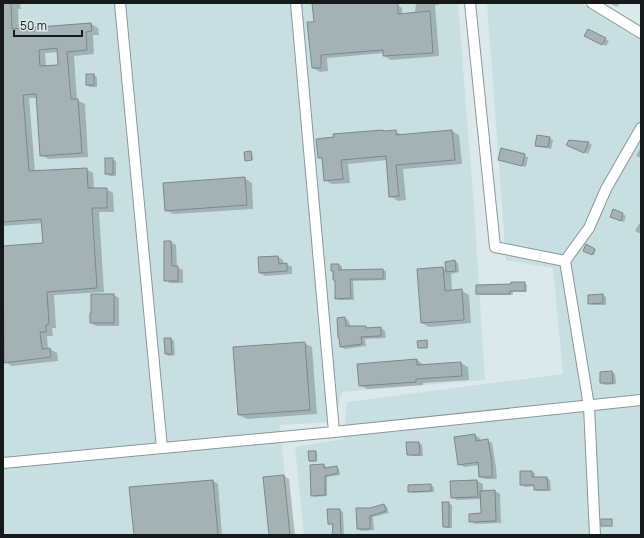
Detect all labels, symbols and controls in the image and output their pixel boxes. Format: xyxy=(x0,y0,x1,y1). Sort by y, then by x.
scale bar xyxy=(14,12,82,38)
text: 50 m xyxy=(20,17,47,34)

